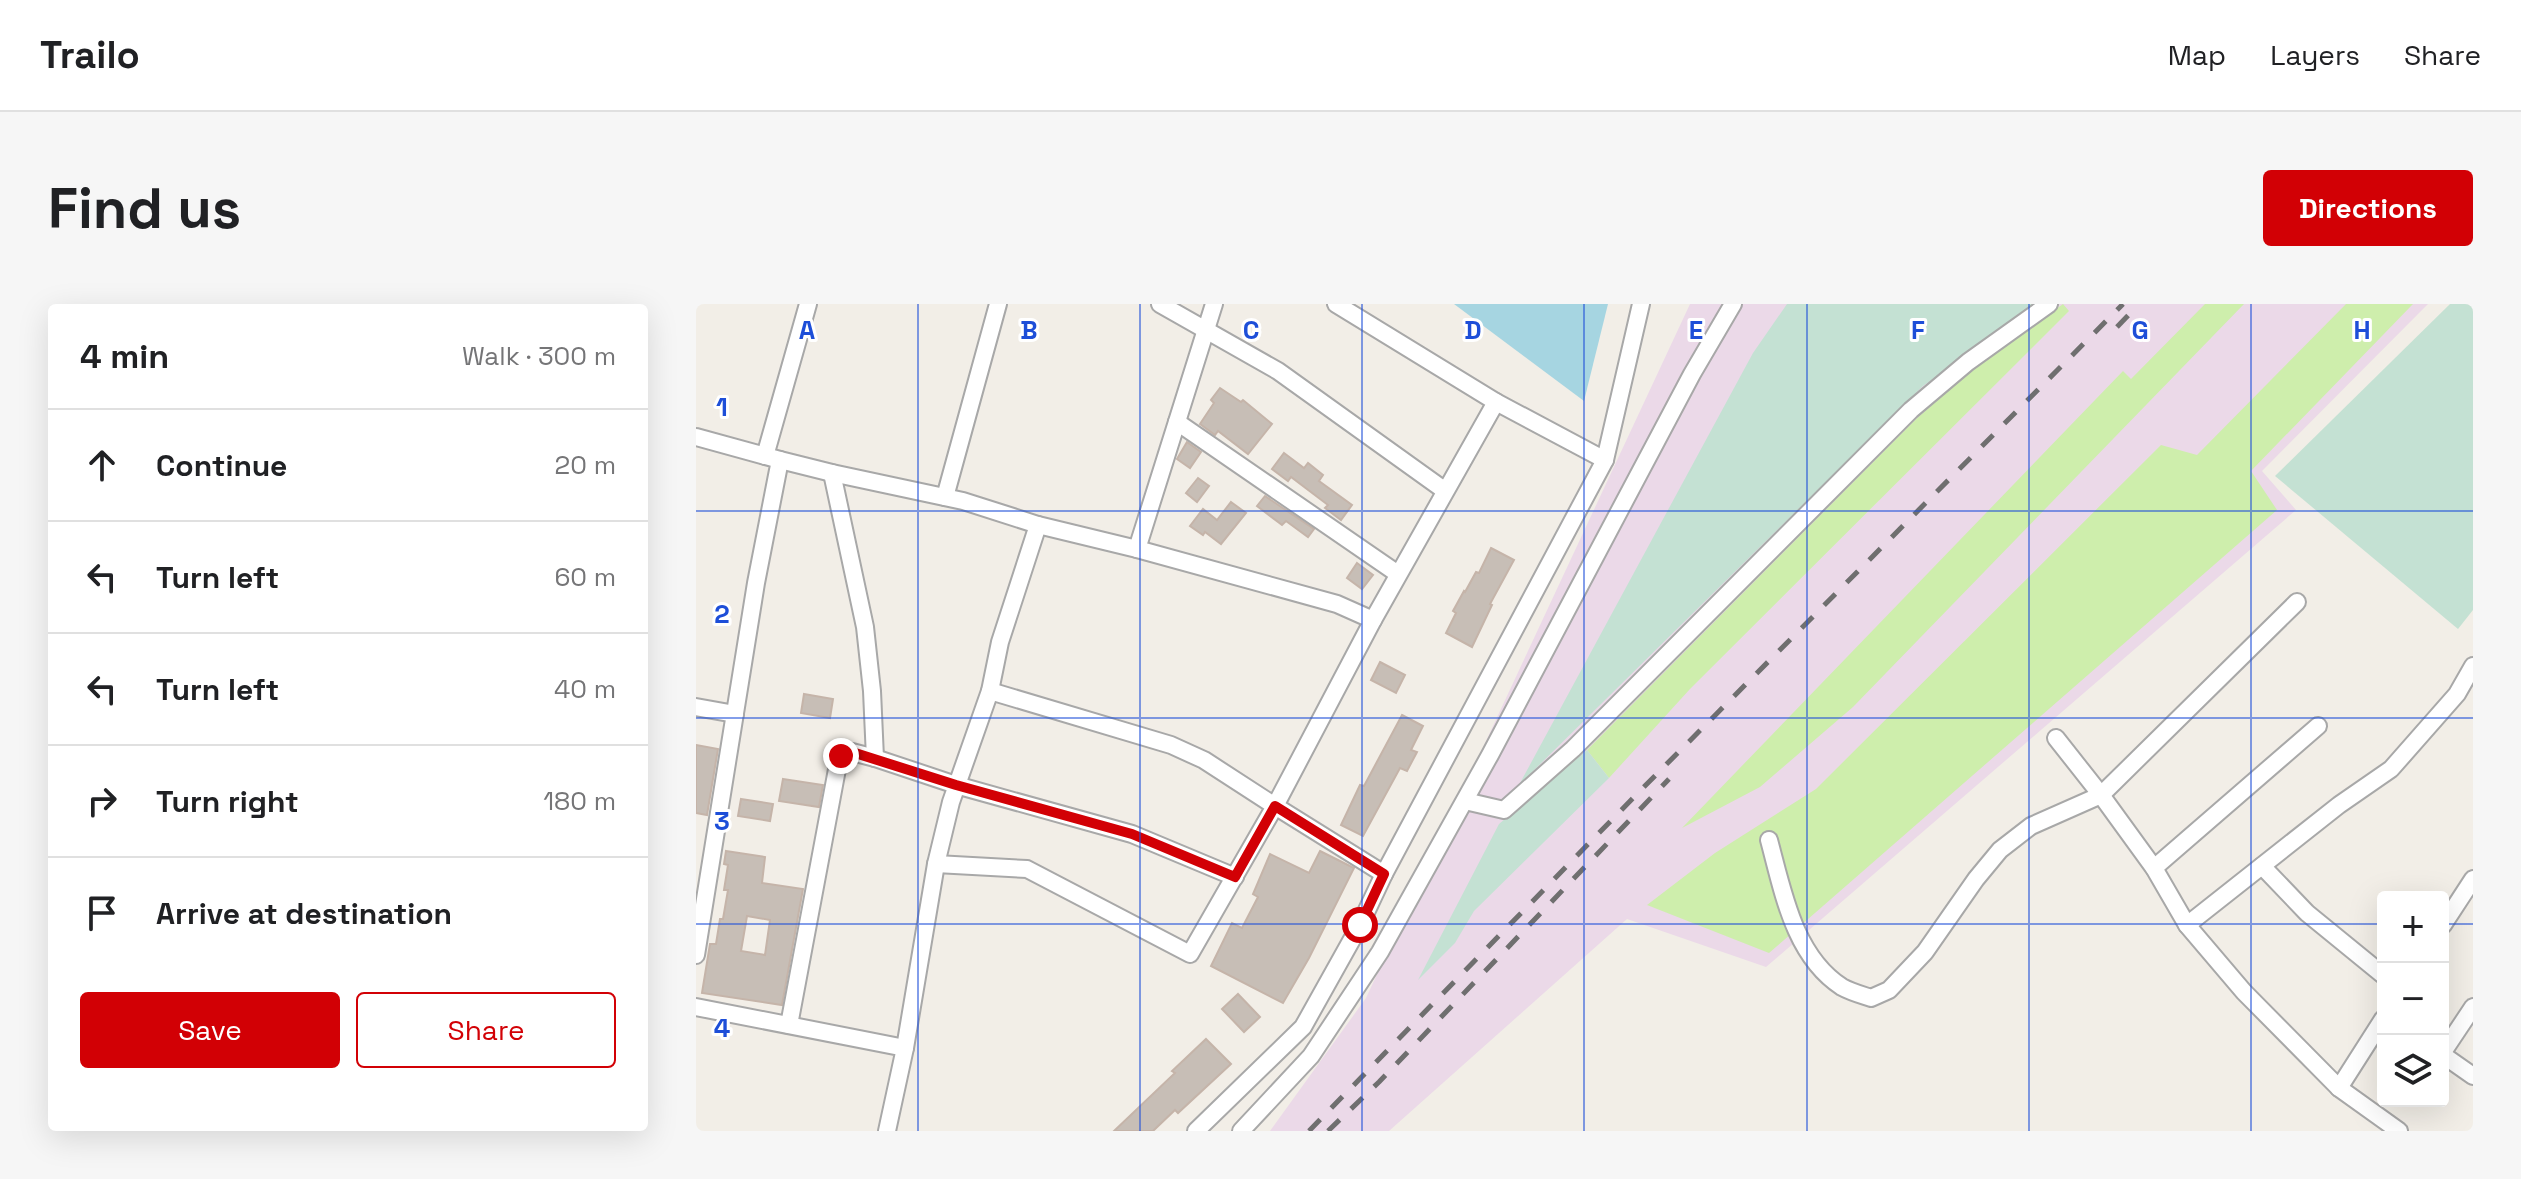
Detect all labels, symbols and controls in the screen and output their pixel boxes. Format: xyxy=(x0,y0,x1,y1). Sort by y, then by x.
text: Trailo xyxy=(40,31,140,79)
text: Map xyxy=(2168,37,2226,73)
text: Layers xyxy=(2270,37,2360,73)
text: Share xyxy=(2404,37,2481,73)
button: Directions xyxy=(2263,170,2473,246)
text: Find us xyxy=(48,173,241,244)
text: A xyxy=(799,313,816,347)
text: B xyxy=(1020,313,1038,347)
text: C xyxy=(1243,313,1259,347)
text: D xyxy=(1464,313,1482,347)
text: E xyxy=(1689,313,1703,347)
text: F xyxy=(1911,313,1925,347)
text: G xyxy=(2131,313,2149,347)
text: H xyxy=(2353,313,2371,347)
text: 4 min xyxy=(80,335,169,378)
text: Walk · 300 m xyxy=(462,339,616,373)
text: 1 xyxy=(716,390,728,424)
icon: ahead xyxy=(80,443,124,487)
text: Continue xyxy=(156,446,287,485)
text: 20 m xyxy=(555,448,616,482)
icon: left xyxy=(80,555,124,599)
text: Turn left xyxy=(156,558,279,597)
text: 60 m xyxy=(554,560,616,594)
text: 2 xyxy=(714,597,730,631)
icon: left xyxy=(80,667,124,711)
text: Turn left xyxy=(156,670,279,709)
text: 40 m xyxy=(554,672,616,706)
route end xyxy=(823,738,859,774)
icon: right xyxy=(80,779,124,823)
text: Turn right xyxy=(156,782,299,821)
text: 180 m xyxy=(543,784,616,818)
text: 3 xyxy=(714,804,730,838)
icon: arrive xyxy=(80,891,124,935)
map controls xyxy=(2377,891,2449,1107)
button: + xyxy=(2377,891,2449,963)
text: Arrive at destination xyxy=(156,894,452,933)
route start xyxy=(1342,907,1378,943)
button: − xyxy=(2377,963,2449,1035)
button: Save xyxy=(80,992,340,1068)
button: Share xyxy=(356,992,616,1068)
text: 4 xyxy=(714,1011,730,1045)
button: layers xyxy=(2377,1035,2449,1107)

